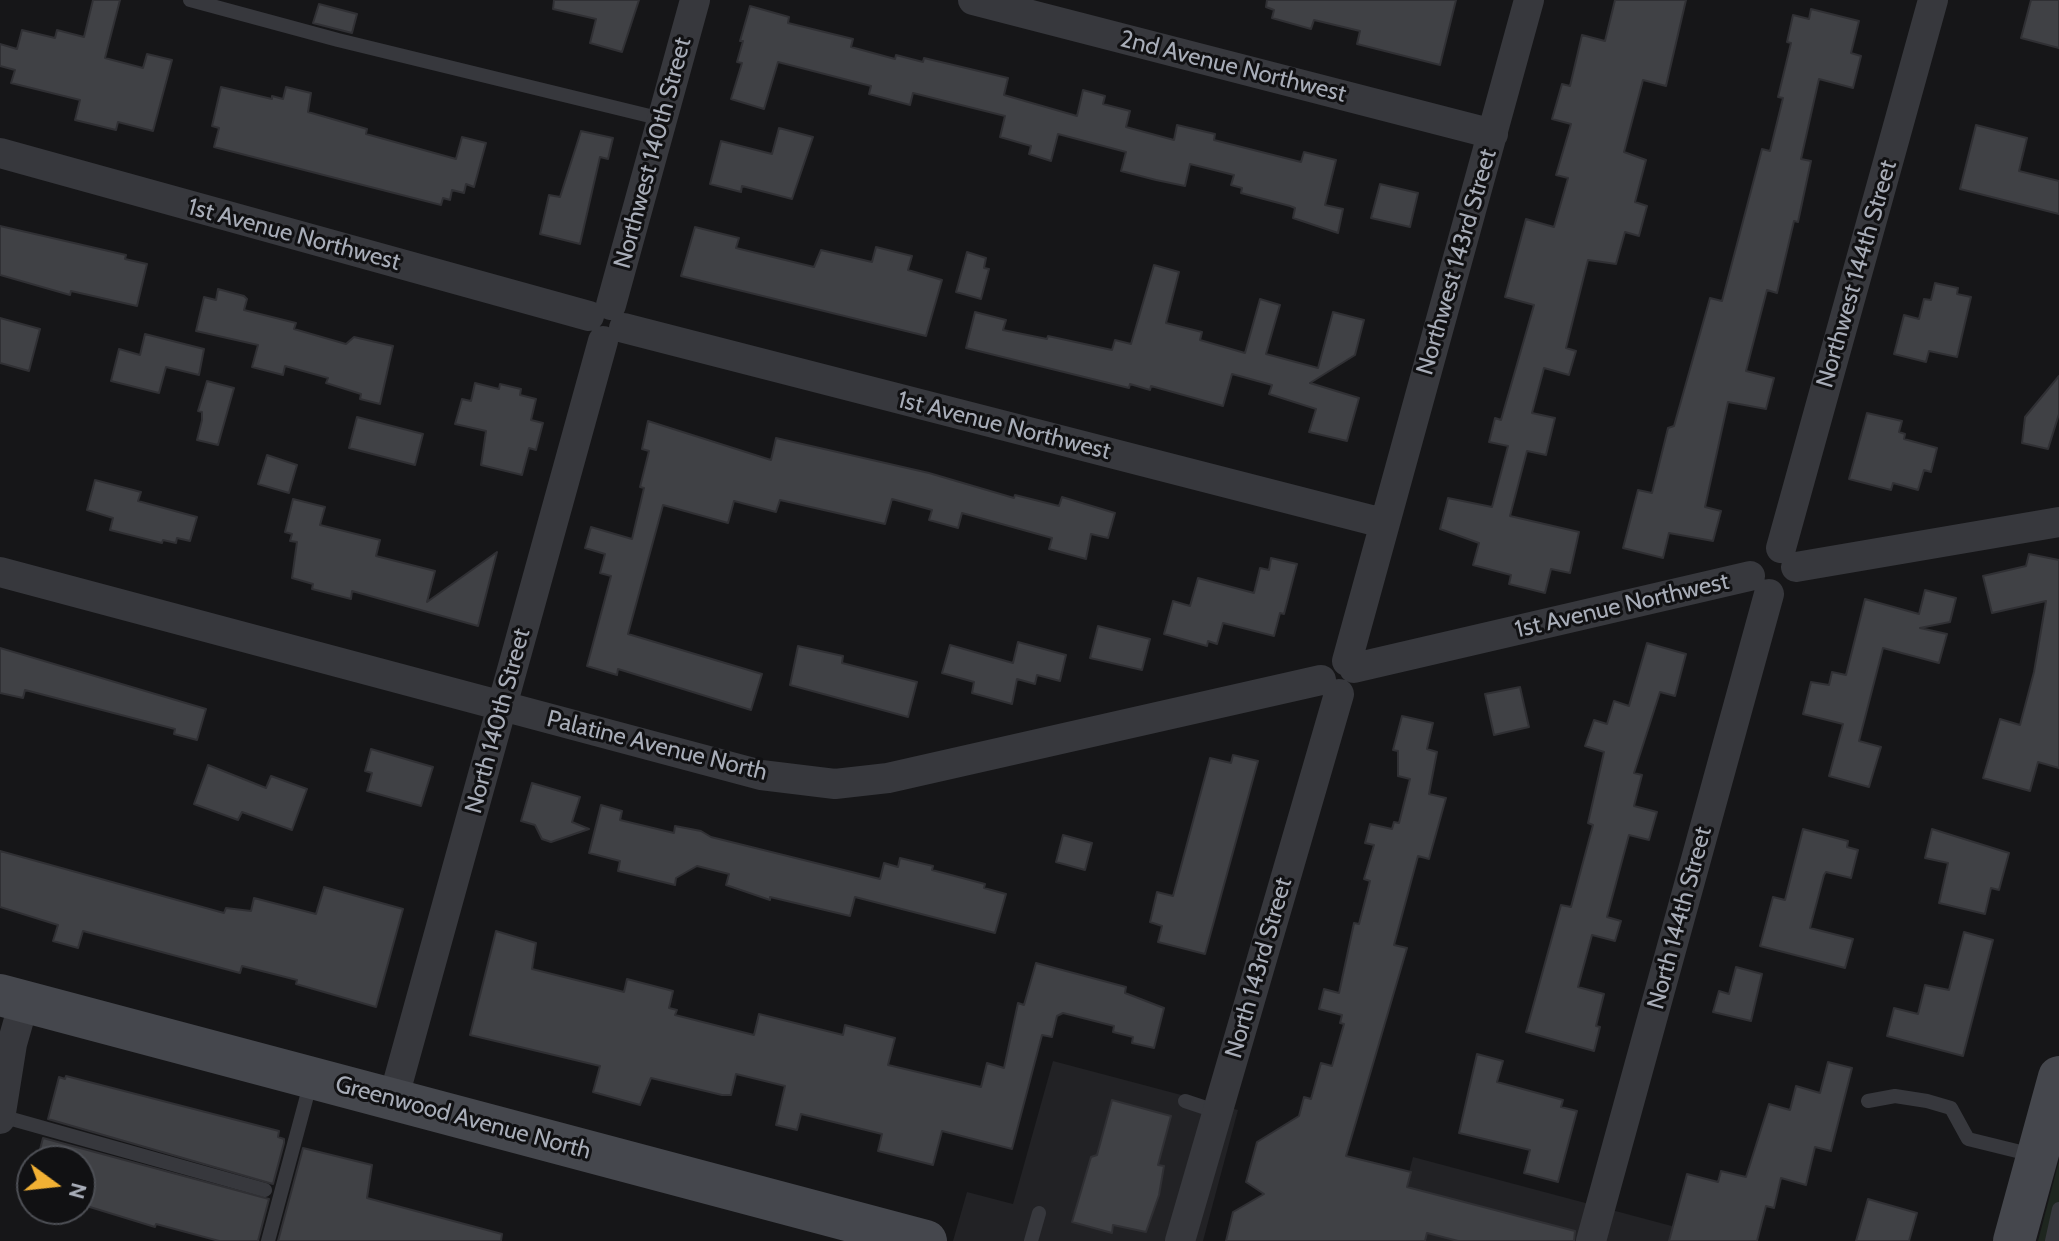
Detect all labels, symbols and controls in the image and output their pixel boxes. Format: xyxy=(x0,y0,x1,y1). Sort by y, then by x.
street label: 2nd Avenue Northwest xyxy=(1117,25,1349,109)
street label: Northwest 140th Street xyxy=(608,34,698,272)
street label: Northwest 143rd Street xyxy=(1411,146,1503,378)
street label: Northwest 144th Street xyxy=(1811,157,1903,391)
street label: 1st Avenue Northwest xyxy=(185,193,403,277)
street label: 1st Avenue Northwest xyxy=(894,386,1114,466)
street label: 1st Avenue Northwest xyxy=(1512,567,1732,645)
street label: North 140th Street xyxy=(459,625,537,817)
street label: Palatine Avenue North xyxy=(544,705,770,787)
street label: North 144th Street xyxy=(1642,824,1718,1012)
street label: North 143rd Street xyxy=(1219,875,1299,1061)
street label: Greenwood Avenue North xyxy=(332,1070,594,1166)
north arrow xyxy=(16,1145,96,1225)
text: N xyxy=(63,1180,93,1202)

